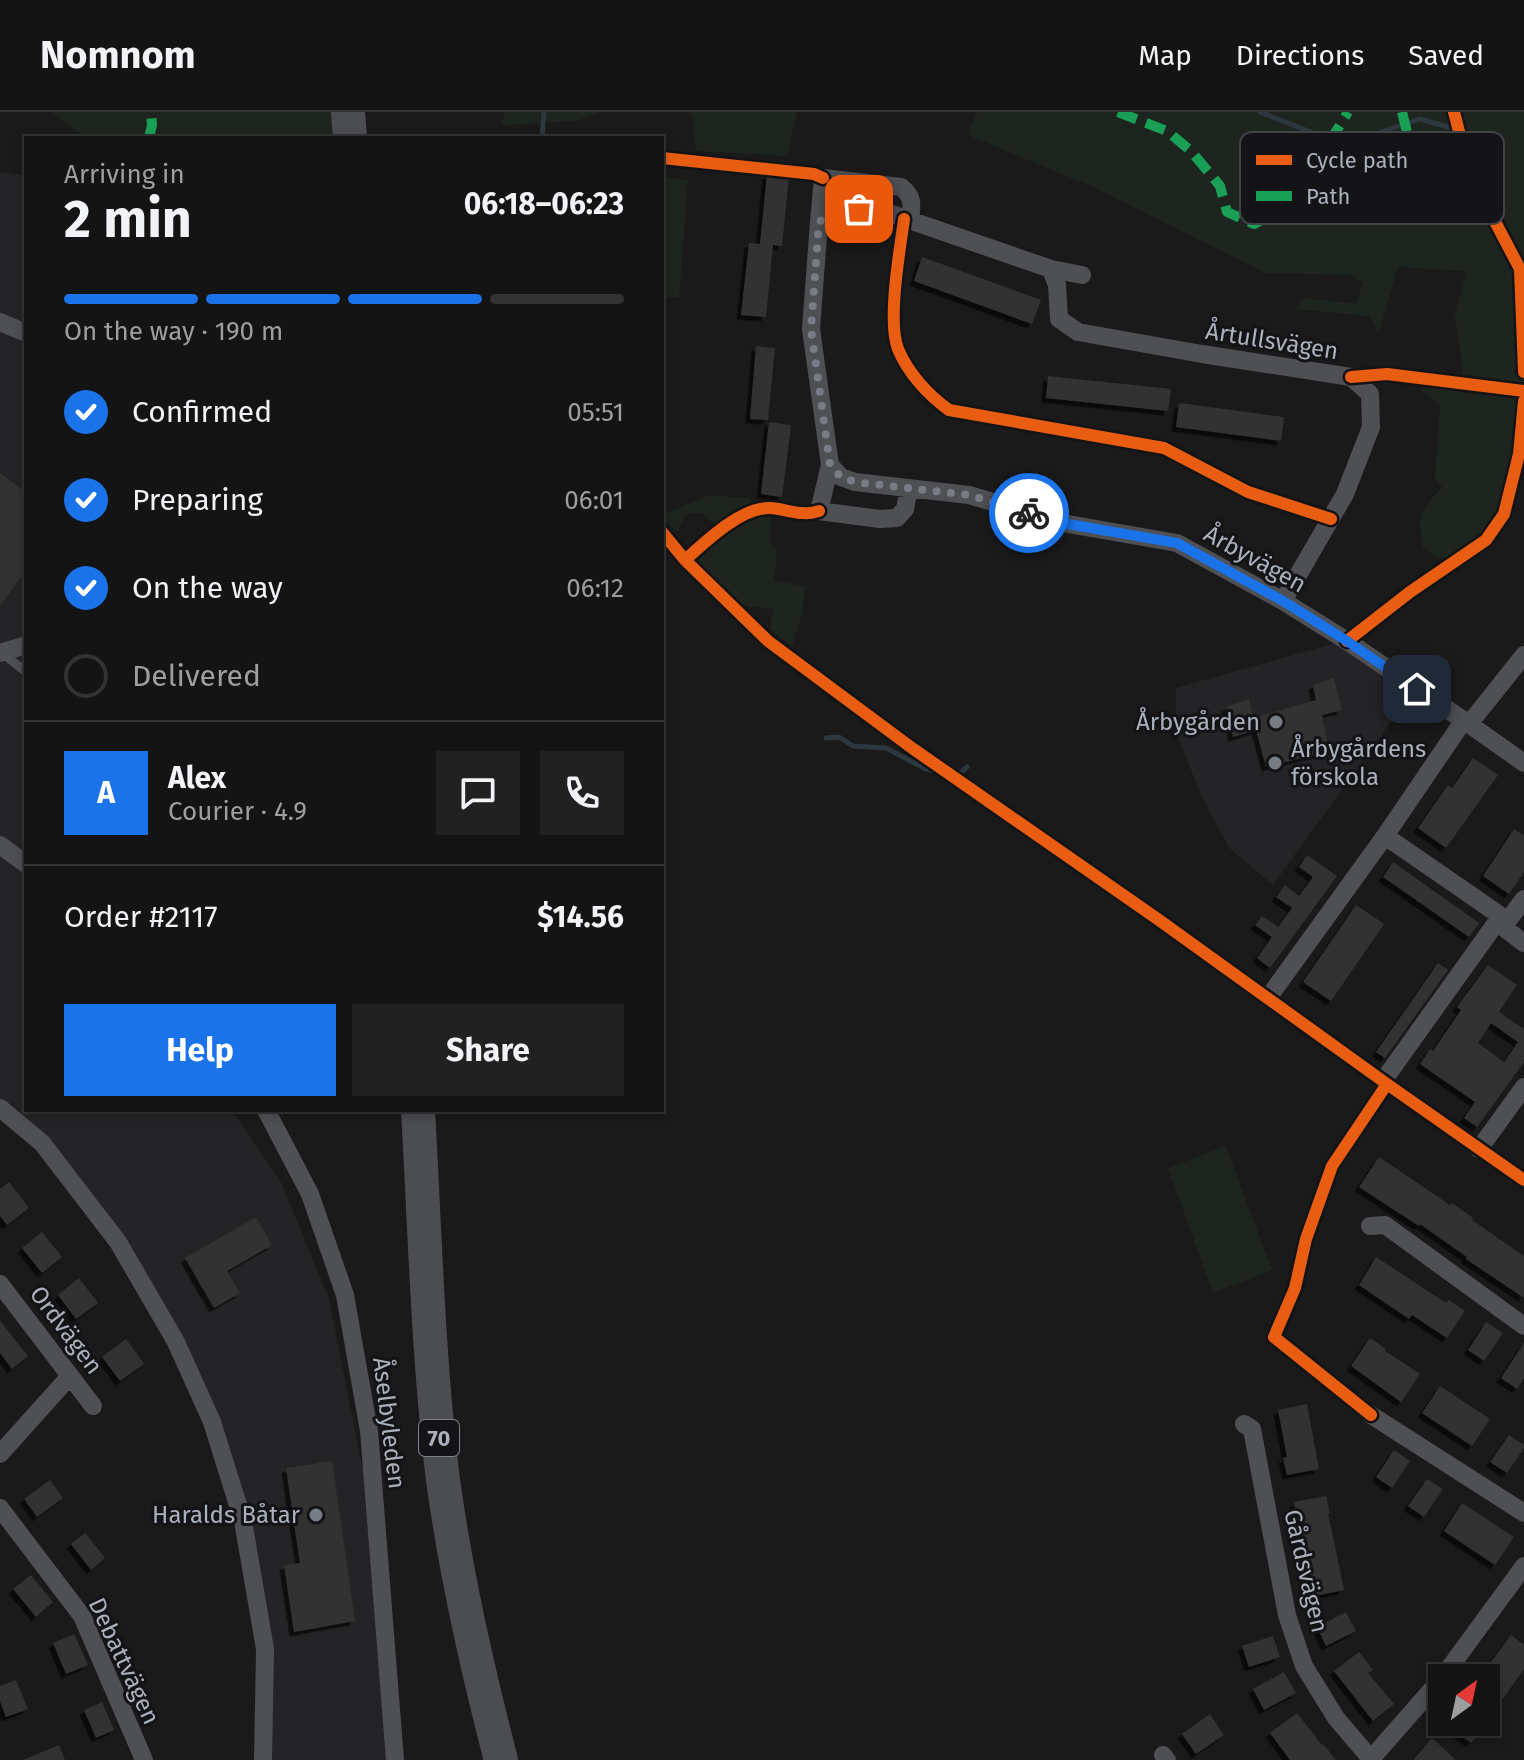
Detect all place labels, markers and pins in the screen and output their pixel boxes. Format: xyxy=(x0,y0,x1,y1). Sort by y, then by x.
pin xyxy=(825,175,893,243)
pin xyxy=(1383,655,1451,723)
place label: Årbygården xyxy=(1136,707,1260,736)
marker: Årbygården xyxy=(1267,713,1285,731)
place label: Årbygårdens förskola xyxy=(1291,734,1426,791)
marker: Årbygårdens förskola xyxy=(1266,754,1284,772)
place label: Haralds Båtar xyxy=(152,1501,301,1529)
marker: Haralds Båtar xyxy=(307,1506,325,1524)

